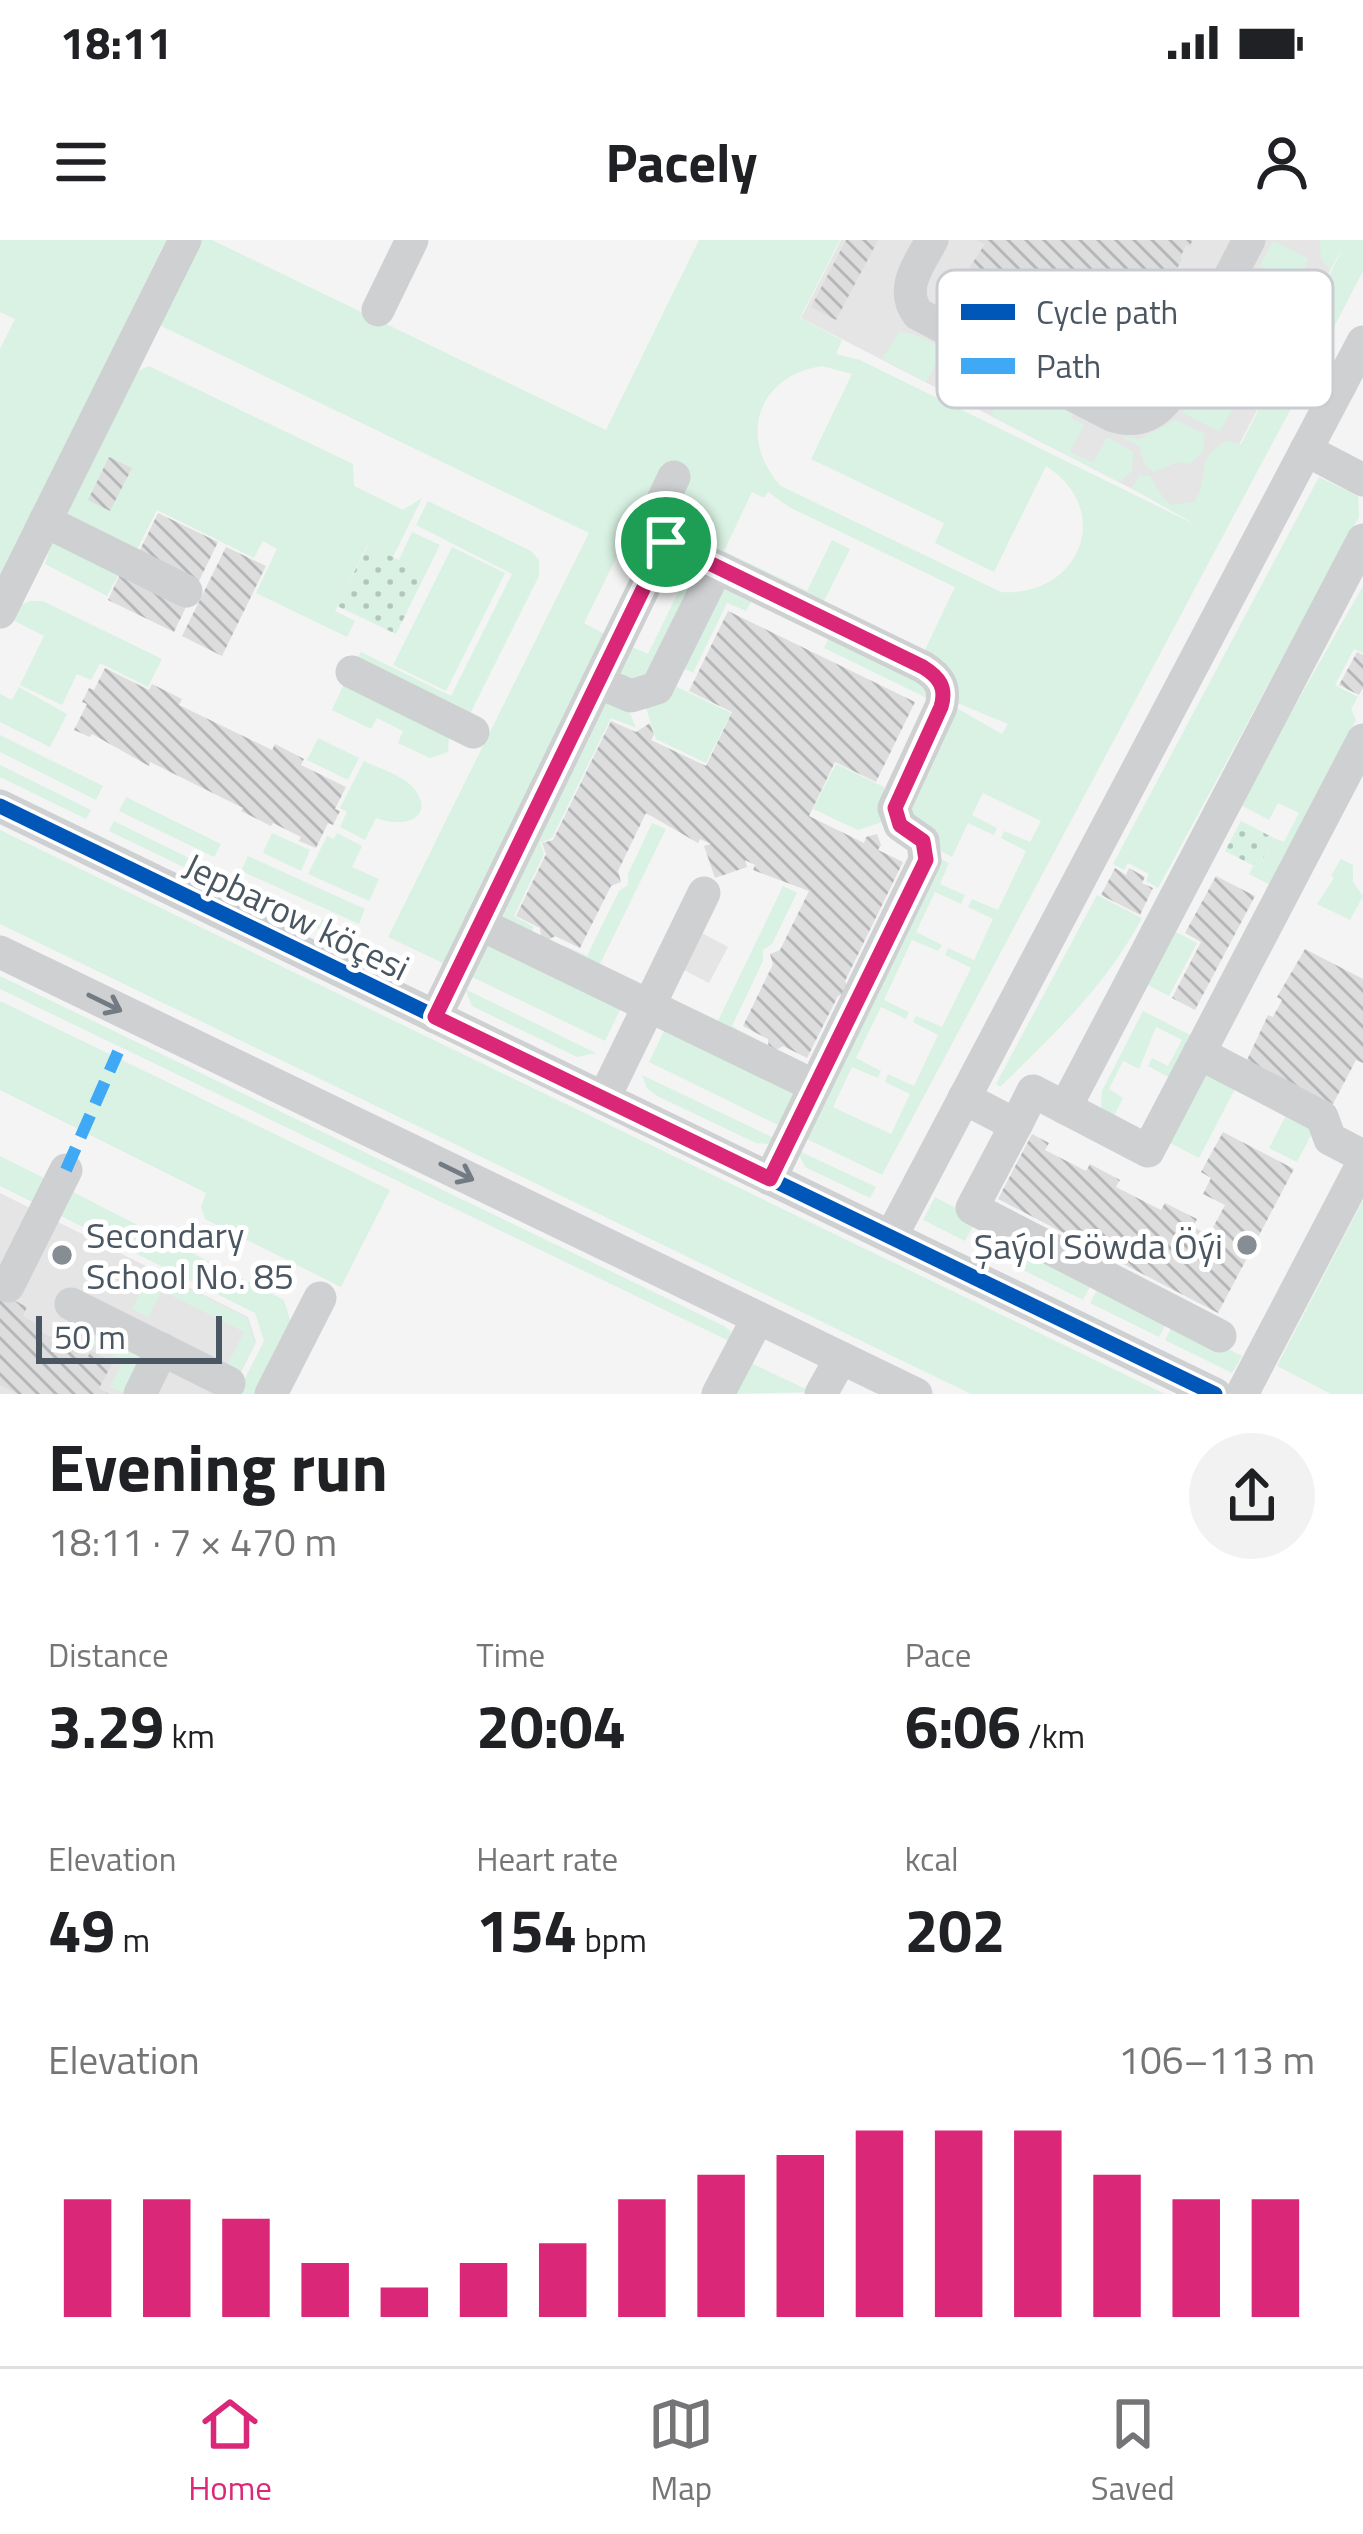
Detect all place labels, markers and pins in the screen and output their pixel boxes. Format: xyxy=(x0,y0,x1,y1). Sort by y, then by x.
pin xyxy=(615,491,717,593)
place label: Secondary School No. 85 xyxy=(86,1207,294,1303)
place label: Şaýol Söwda Öýi xyxy=(974,1218,1223,1273)
marker: Şaýol Söwda Öýi xyxy=(1234,1232,1260,1258)
marker: Secondary School No. 85 xyxy=(49,1242,75,1268)

